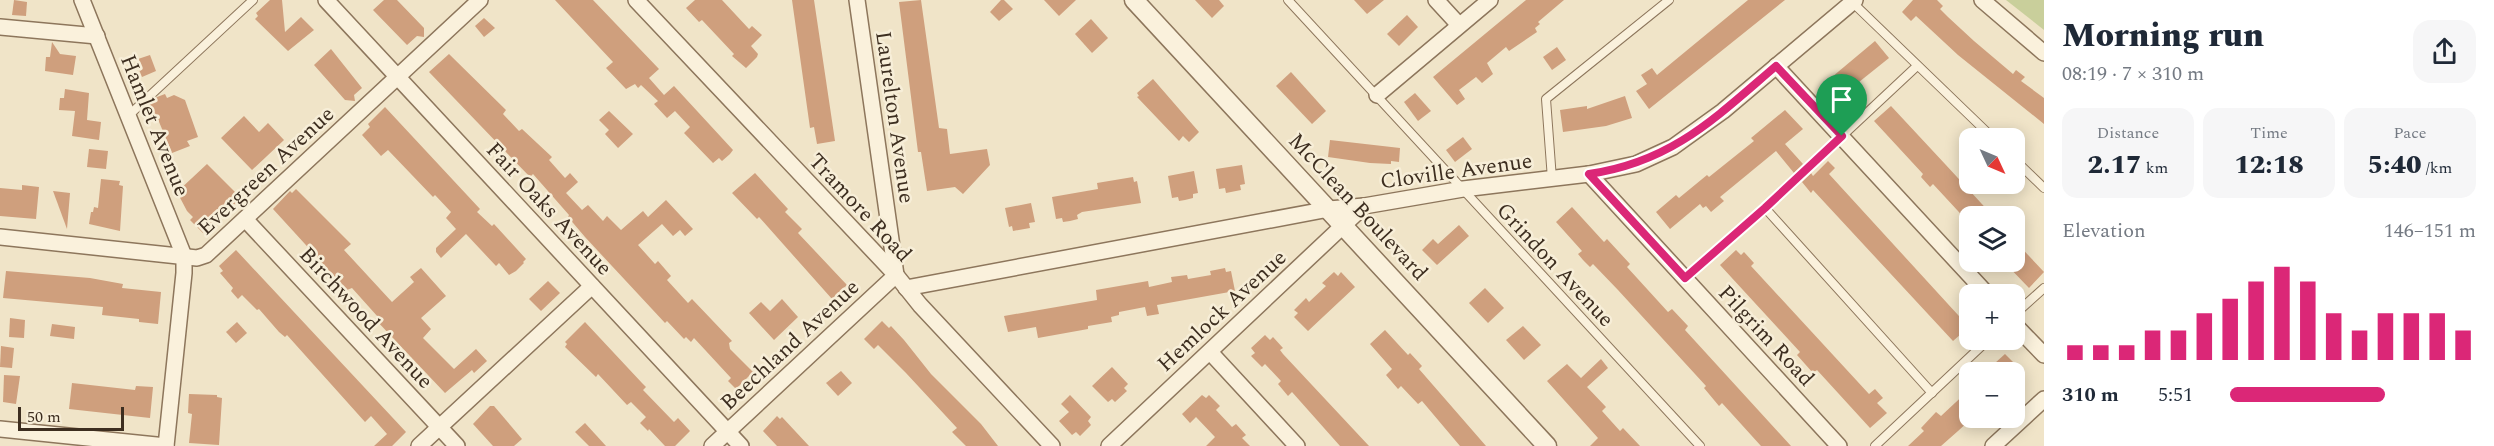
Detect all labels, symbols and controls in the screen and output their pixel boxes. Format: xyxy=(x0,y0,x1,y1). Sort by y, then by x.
text: Morning run xyxy=(2062,11,2264,61)
button: share xyxy=(2413,20,2476,83)
street label: Laurelton Avenue xyxy=(866,29,923,205)
street label: Hamlet Avenue xyxy=(111,50,198,202)
text: 08:19 · 7 × 310 m xyxy=(2062,59,2204,89)
pin xyxy=(1816,74,1867,136)
icon: arrive xyxy=(1825,83,1858,116)
street label: Evergreen Avenue xyxy=(190,99,342,244)
text: Distance xyxy=(2097,121,2159,145)
text: Time xyxy=(2250,121,2288,145)
text: Pace xyxy=(2393,121,2427,145)
street label: McClean Boulevard xyxy=(1280,125,1436,289)
north arrow xyxy=(1959,128,2025,194)
map controls xyxy=(1959,128,2025,428)
street label: Fair Oaks Avenue xyxy=(478,135,620,283)
street label: Cloville Avenue xyxy=(1378,144,1535,199)
text: 2.17 xyxy=(2088,145,2142,185)
text: 12:18 xyxy=(2234,145,2304,185)
text: 5:40 xyxy=(2368,145,2422,185)
street label: Tramore Road xyxy=(800,146,919,270)
text: km xyxy=(2142,156,2168,180)
text: /km xyxy=(2422,156,2452,180)
street label: Grindon Avenue xyxy=(1488,195,1622,335)
button: layers xyxy=(1959,206,2025,272)
text: Elevation xyxy=(2062,216,2146,246)
text: 146–151 m xyxy=(2384,216,2476,246)
street label: Birchwood Avenue xyxy=(291,239,441,397)
street label: Hemlock Avenue xyxy=(1150,242,1294,380)
street label: Beechland Avenue xyxy=(713,272,867,418)
street label: Pilgrim Road xyxy=(1710,278,1822,394)
button: + xyxy=(1959,284,2025,350)
button: − xyxy=(1959,362,2025,428)
text: 310 m xyxy=(2062,380,2119,410)
text: 5:51 xyxy=(2158,380,2193,410)
scale bar xyxy=(18,404,124,432)
text: 50 m xyxy=(27,405,61,429)

